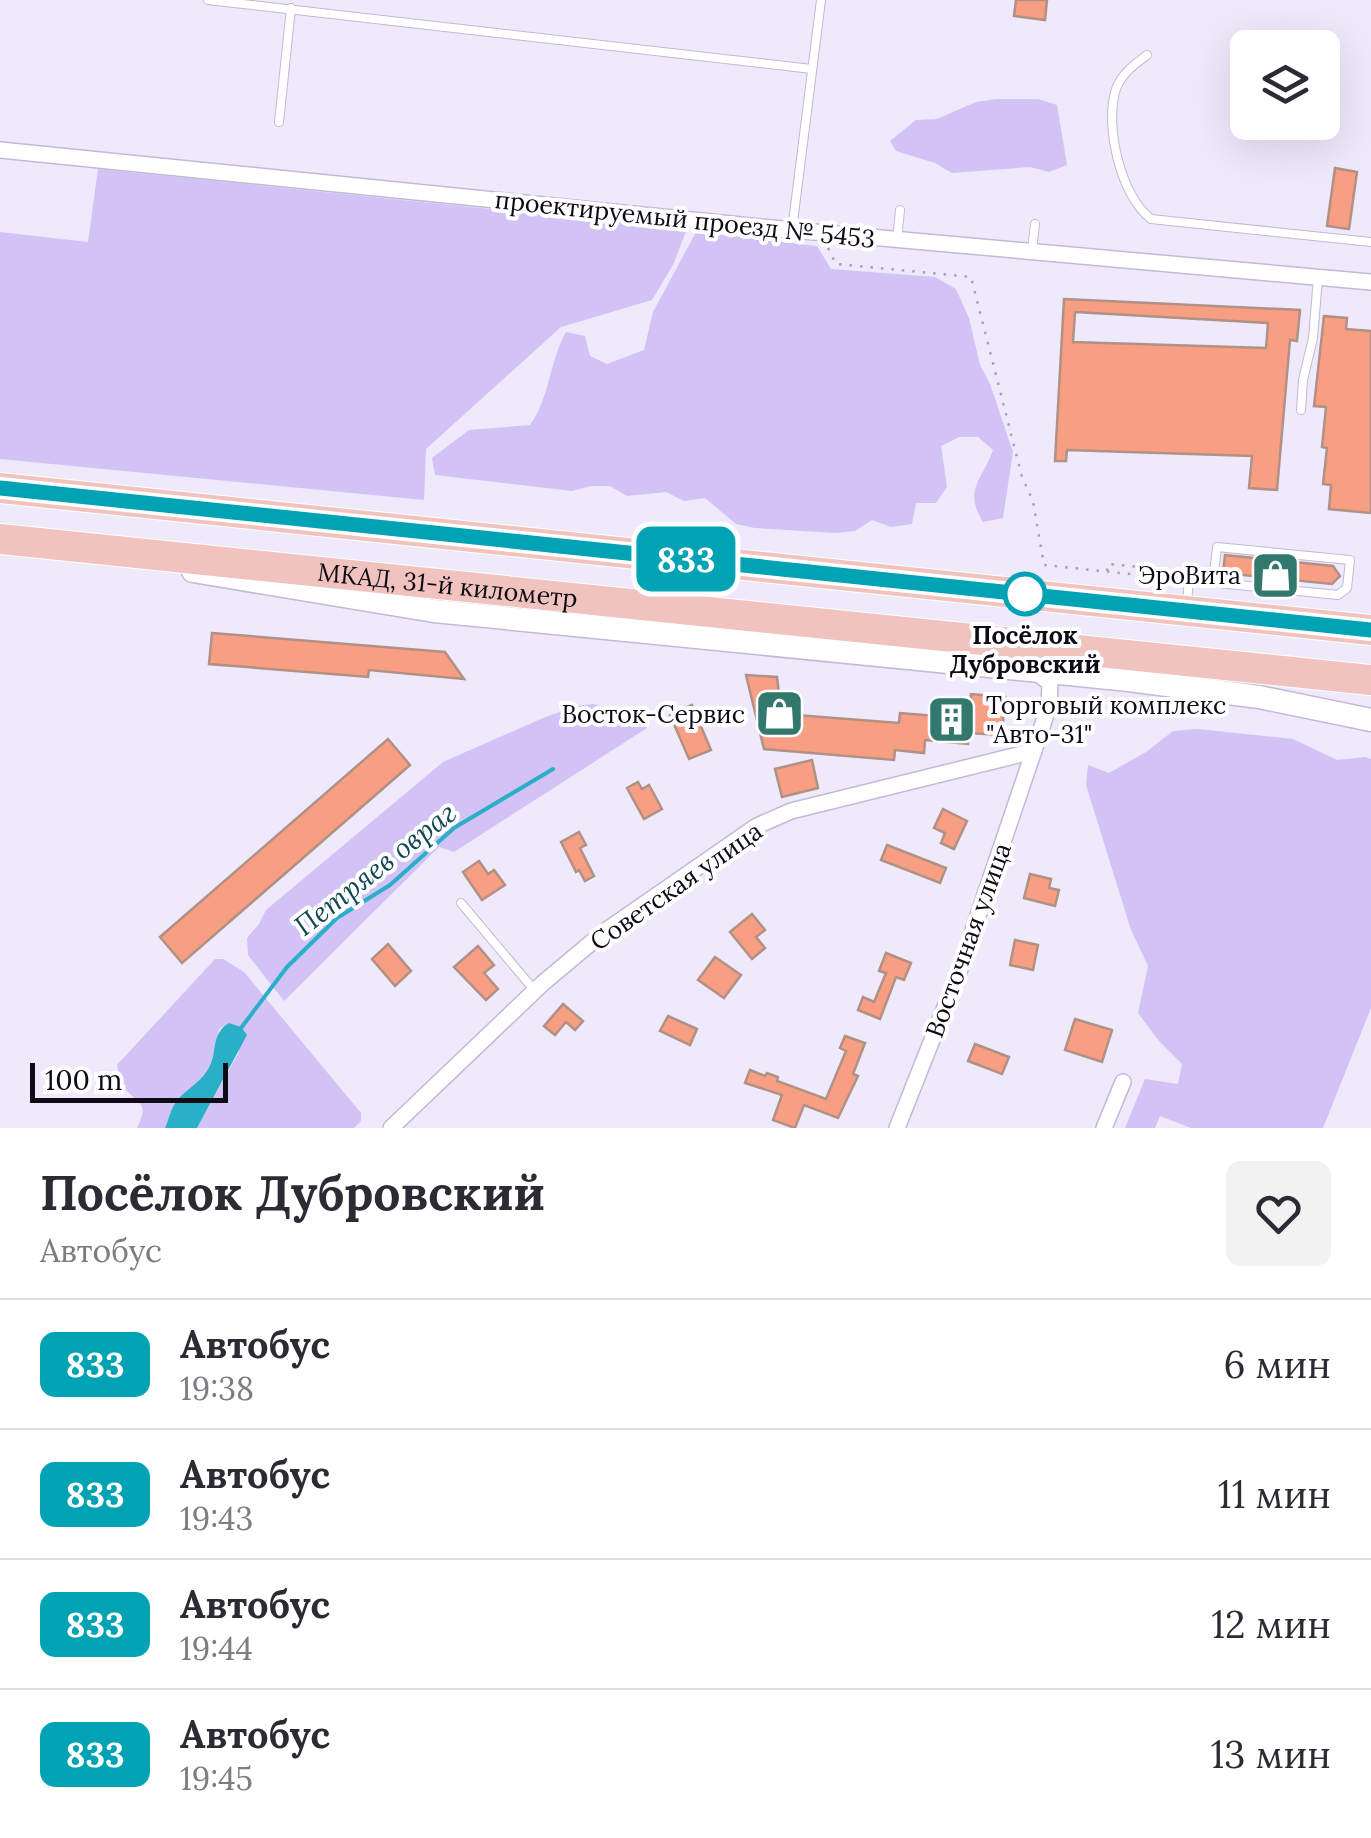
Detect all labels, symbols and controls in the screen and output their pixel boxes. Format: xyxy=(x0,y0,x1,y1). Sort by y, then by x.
map controls xyxy=(1230,30,1340,140)
button: layers xyxy=(1230,30,1340,140)
street label: проектируемый проезд № 5453 xyxy=(493,183,877,255)
line badge: 833 xyxy=(628,526,744,592)
text: 833 xyxy=(656,537,716,582)
shop icon: ЭроВита xyxy=(1250,549,1302,601)
street label: МКАД, 31-й километр xyxy=(316,556,579,614)
place label: ЭроВита xyxy=(1138,559,1241,591)
marker: Посёлок Дубровский xyxy=(1004,573,1046,615)
place label: Посёлок Дубровский xyxy=(950,619,1100,680)
shop icon: Восток-Сервис xyxy=(754,688,806,740)
place label: Торговый комплекс "Авто-31" xyxy=(986,689,1226,750)
building icon: Торговый комплекс "Авто-31" xyxy=(925,693,977,745)
place label: Восток-Сервис xyxy=(561,698,745,730)
water label: Петряев овраг xyxy=(287,795,463,943)
street label: Советская улица xyxy=(584,815,768,957)
street label: Восточная улица xyxy=(918,838,1018,1042)
scale bar xyxy=(30,1058,228,1102)
text: 100 m xyxy=(45,1062,122,1098)
button: heart xyxy=(1226,1161,1331,1266)
text: Посёлок Дубровский xyxy=(40,1162,545,1223)
text: Автобус xyxy=(40,1230,162,1271)
text: Автобус xyxy=(180,1320,330,1368)
text: 6 мин xyxy=(1224,1340,1331,1388)
text: 833 xyxy=(65,1342,125,1387)
text: 19:38 xyxy=(180,1368,254,1409)
text: Автобус xyxy=(180,1450,330,1498)
text: 11 мин xyxy=(1218,1470,1331,1518)
text: 833 xyxy=(65,1472,125,1517)
text: 19:43 xyxy=(180,1498,253,1539)
text: Автобус xyxy=(180,1580,330,1628)
text: 12 мин xyxy=(1211,1600,1331,1648)
text: 833 xyxy=(65,1602,125,1647)
text: 19:44 xyxy=(180,1628,253,1669)
text: Автобус xyxy=(180,1710,330,1758)
text: 13 мин xyxy=(1211,1730,1331,1778)
text: 833 xyxy=(65,1732,125,1777)
text: 19:45 xyxy=(180,1758,253,1799)

